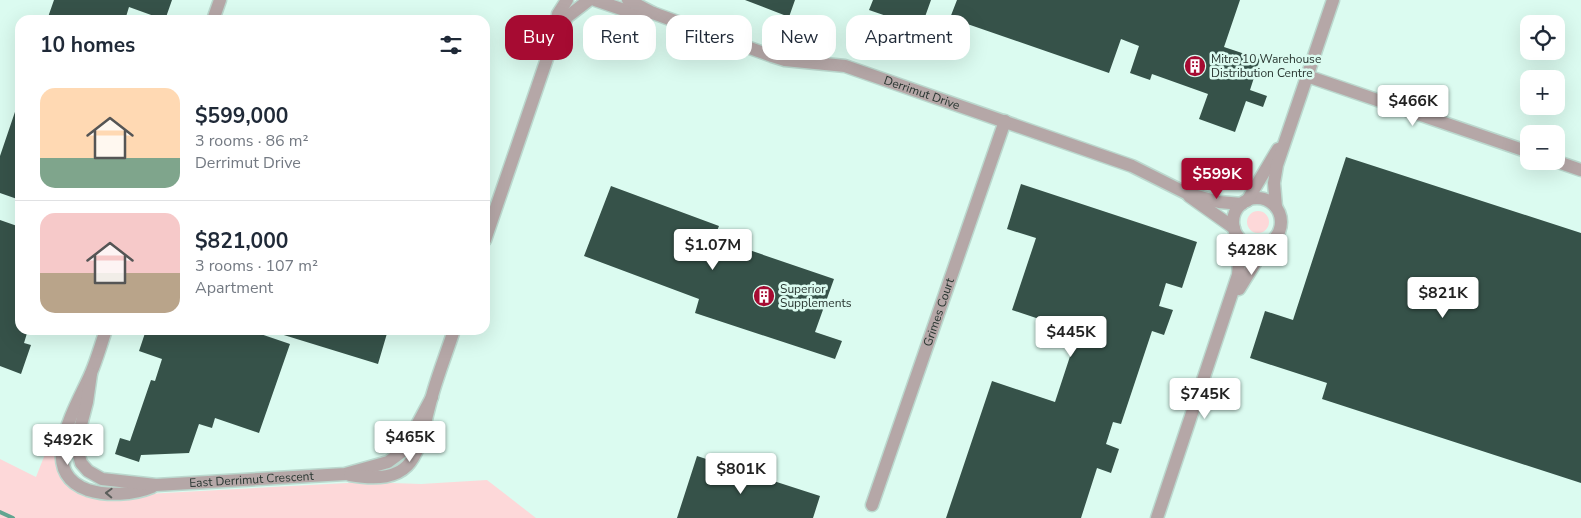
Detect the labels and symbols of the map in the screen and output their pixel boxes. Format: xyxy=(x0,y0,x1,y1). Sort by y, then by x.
place label: Mitre 10 Warehouse Distribution Centre xyxy=(1211,51,1321,81)
building icon: Mitre 10 Warehouse Distribution Centre xyxy=(1183,54,1207,78)
street label: Derrimut Drive xyxy=(882,72,962,113)
pin: $466K xyxy=(1378,84,1448,127)
pin: $599K xyxy=(1182,158,1252,200)
pin: $1.07M xyxy=(672,228,754,271)
pin: $428K xyxy=(1217,234,1287,276)
street label: Grimes Court xyxy=(920,275,958,349)
pin: $821K xyxy=(1408,276,1478,319)
place label: Superior Supplements xyxy=(780,281,852,311)
building icon: Superior Supplements xyxy=(752,284,776,308)
pin: $445K xyxy=(1036,316,1106,358)
pin: $745K xyxy=(1170,378,1240,420)
pin: $465K xyxy=(375,420,445,463)
pin: $492K xyxy=(33,424,103,466)
pin: $801K xyxy=(706,452,776,495)
street label: East Derrimut Crescent xyxy=(189,468,315,491)
one-way arrow xyxy=(104,487,112,498)

